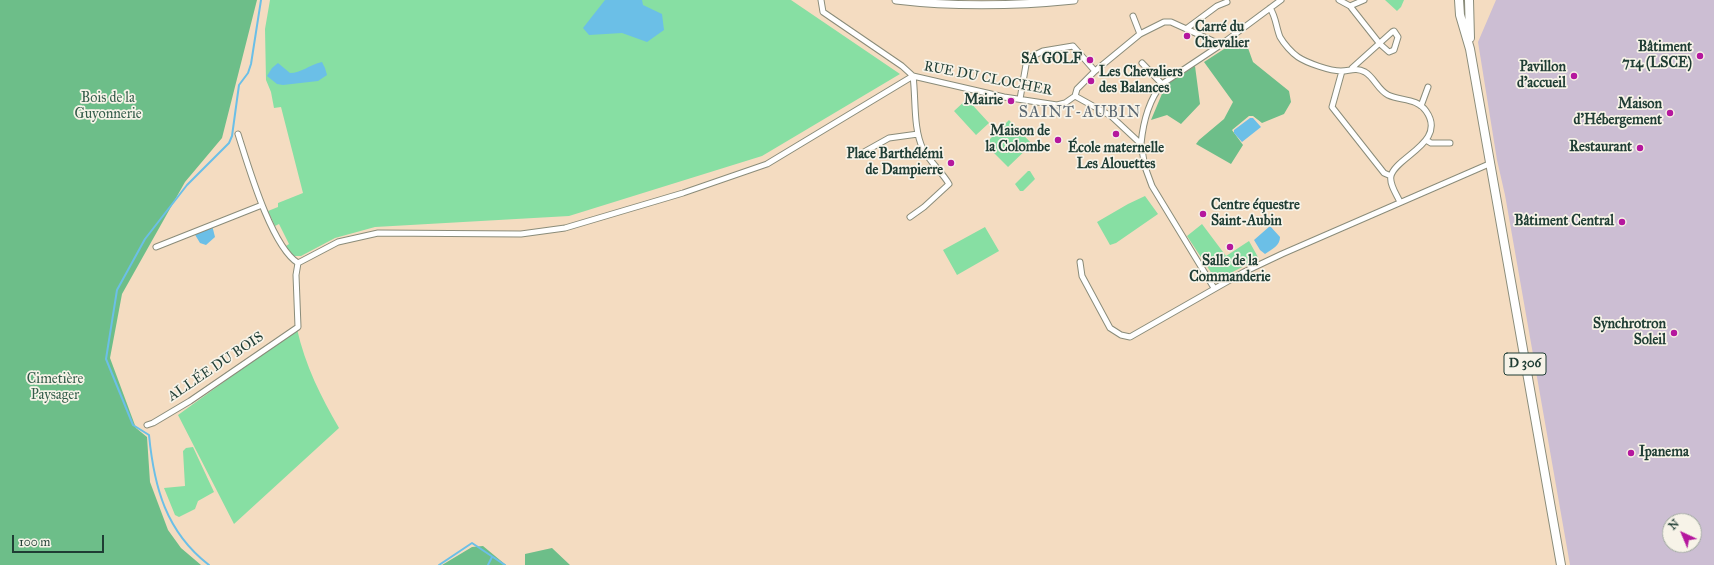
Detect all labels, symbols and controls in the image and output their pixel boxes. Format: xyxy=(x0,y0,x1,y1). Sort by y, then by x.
place label: Carré du Chevalier xyxy=(1195,20,1249,52)
marker: Carré du Chevalier xyxy=(1182,31,1192,41)
place label: Bâtiment 714 (LSCE) xyxy=(1622,40,1692,72)
marker: Bâtiment 714 (LSCE) xyxy=(1695,51,1705,61)
place label: SA GOLF xyxy=(1021,52,1082,68)
marker: SA GOLF xyxy=(1085,55,1095,65)
street label: RUE DU CLOCHER xyxy=(922,58,1054,100)
place label: Pavillon d'accueil xyxy=(1517,60,1566,92)
place label: Les Chevaliers des Balances xyxy=(1099,65,1183,98)
marker: Pavillon d'accueil xyxy=(1569,71,1579,81)
marker: Les Chevaliers des Balances xyxy=(1086,76,1096,86)
park label: Bois de la Guyonnerie xyxy=(74,91,142,124)
place label: Mairie xyxy=(964,93,1003,109)
marker: Mairie xyxy=(1006,96,1016,106)
place label: Maison d'Hébergement xyxy=(1573,97,1662,130)
district label: SAINT-AUBIN xyxy=(1019,103,1141,123)
marker: Maison d'Hébergement xyxy=(1665,108,1675,118)
place label: Maison de la Colombe xyxy=(985,124,1050,156)
marker: École maternelle Les Alouettes xyxy=(1111,129,1121,139)
marker: Maison de la Colombe xyxy=(1053,135,1063,145)
place label: Restaurant xyxy=(1569,140,1632,156)
place label: École maternelle Les Alouettes xyxy=(1068,141,1164,174)
marker: Restaurant xyxy=(1635,143,1645,153)
place label: Place Barthélémi de Dampierre xyxy=(846,147,943,180)
marker: Place Barthélémi de Dampierre xyxy=(946,158,956,168)
place label: Centre équestre Saint-Aubin xyxy=(1211,198,1300,230)
marker: Centre équestre Saint-Aubin xyxy=(1198,209,1208,219)
place label: Bâtiment Central xyxy=(1514,214,1614,230)
marker: Bâtiment Central xyxy=(1617,217,1627,227)
marker: Salle de la Commanderie xyxy=(1225,242,1235,252)
place label: Salle de la Commanderie xyxy=(1189,254,1271,286)
place label: Synchrotron Soleil xyxy=(1593,317,1666,350)
marker: Synchrotron Soleil xyxy=(1669,328,1679,338)
street label: ALLÉE DU BOIS xyxy=(165,329,267,405)
road number: D 306 xyxy=(1504,353,1546,375)
park label: Cimetière Paysager xyxy=(27,372,83,404)
place label: Ipanema xyxy=(1639,445,1689,461)
marker: Ipanema xyxy=(1626,448,1636,458)
north arrow xyxy=(1662,513,1702,553)
text: N xyxy=(1666,517,1682,533)
scale bar xyxy=(14,527,106,553)
text: 100 m xyxy=(19,535,50,549)

